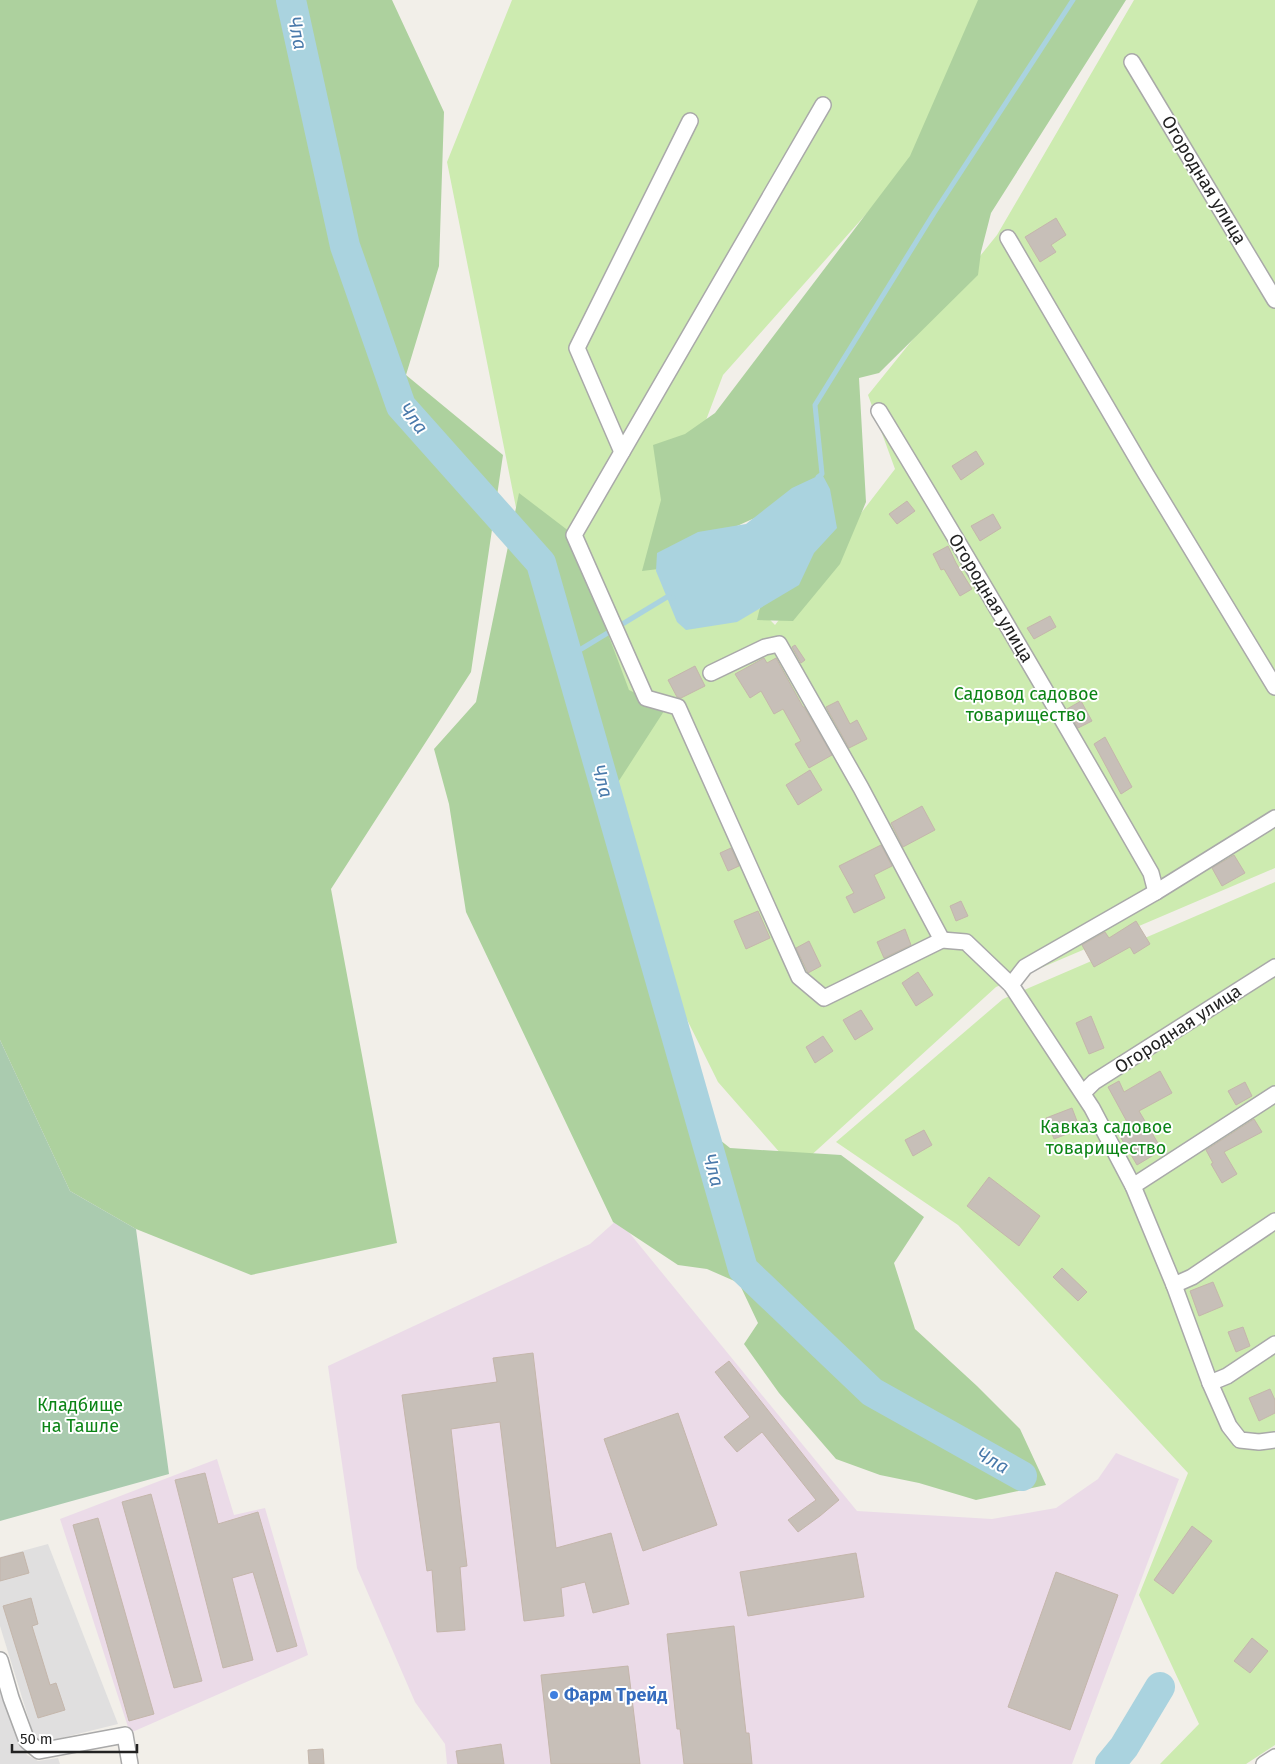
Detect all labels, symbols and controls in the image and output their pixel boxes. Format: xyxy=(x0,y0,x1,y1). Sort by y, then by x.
water label: Чла xyxy=(283,14,312,52)
street label: Огородная улица xyxy=(1157,112,1251,248)
water label: Чла xyxy=(394,398,433,438)
street label: Огородная улица xyxy=(944,530,1038,666)
park label: Садовод садовое товарищество xyxy=(954,683,1098,726)
water label: Чла xyxy=(587,762,618,800)
street label: Огородная улица xyxy=(1111,980,1245,1078)
park label: Кавказ садовое товарищество xyxy=(1040,1116,1172,1159)
water label: Чла xyxy=(698,1151,729,1189)
park label: Кладбище на Ташле xyxy=(37,1394,123,1437)
water label: Чла xyxy=(973,1442,1013,1479)
place label: Фарм Трейд xyxy=(564,1684,667,1706)
marker: Фарм Трейд xyxy=(548,1689,560,1701)
scale bar xyxy=(12,1722,138,1754)
text: 50 m xyxy=(20,1730,53,1748)

